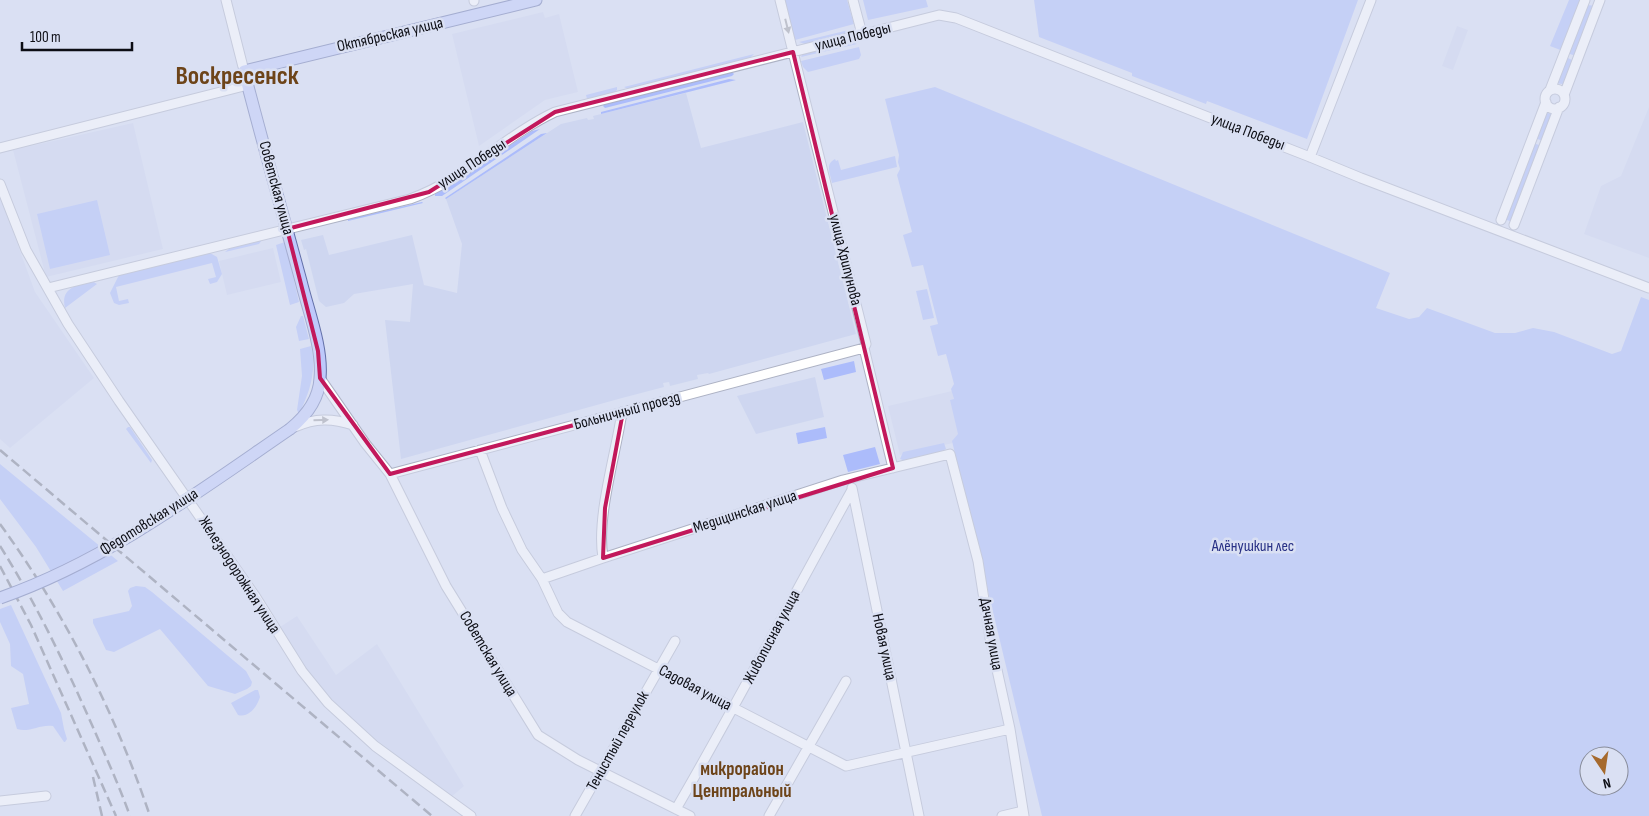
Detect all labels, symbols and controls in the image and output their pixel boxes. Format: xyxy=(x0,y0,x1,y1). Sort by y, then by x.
street label: Октябрьская улица xyxy=(335,14,445,56)
one-way arrow xyxy=(783,18,791,33)
street label: улица Победы xyxy=(813,18,893,56)
scale bar xyxy=(22,20,132,52)
text: 100 m xyxy=(30,28,61,47)
district label: Воскресенск xyxy=(175,61,299,92)
street label: улица Победы xyxy=(1208,109,1288,155)
street label: улица Победы xyxy=(434,135,510,193)
street label: Советская улица xyxy=(254,139,298,237)
street label: улица Хрипунова xyxy=(825,213,865,307)
street label: Больничный проезд xyxy=(572,388,682,434)
one-way arrow xyxy=(313,416,329,424)
street label: Федотовская улица xyxy=(96,484,202,560)
street label: Медицинская улица xyxy=(691,486,799,538)
street label: Железнодорожная улица xyxy=(194,513,284,637)
park label: Алёнушкин лес xyxy=(1211,537,1294,556)
street label: Живописная улица xyxy=(739,587,805,687)
street label: Дачная улица xyxy=(975,596,1007,672)
street label: Советская улица xyxy=(455,608,521,700)
street label: Новая улица xyxy=(868,612,900,682)
street label: Садовая улица xyxy=(655,661,735,715)
street label: Тенистый переулок xyxy=(583,687,654,794)
north arrow xyxy=(1579,746,1629,796)
district label: микрорайон Центральный xyxy=(692,758,792,803)
text: N xyxy=(1601,774,1612,792)

